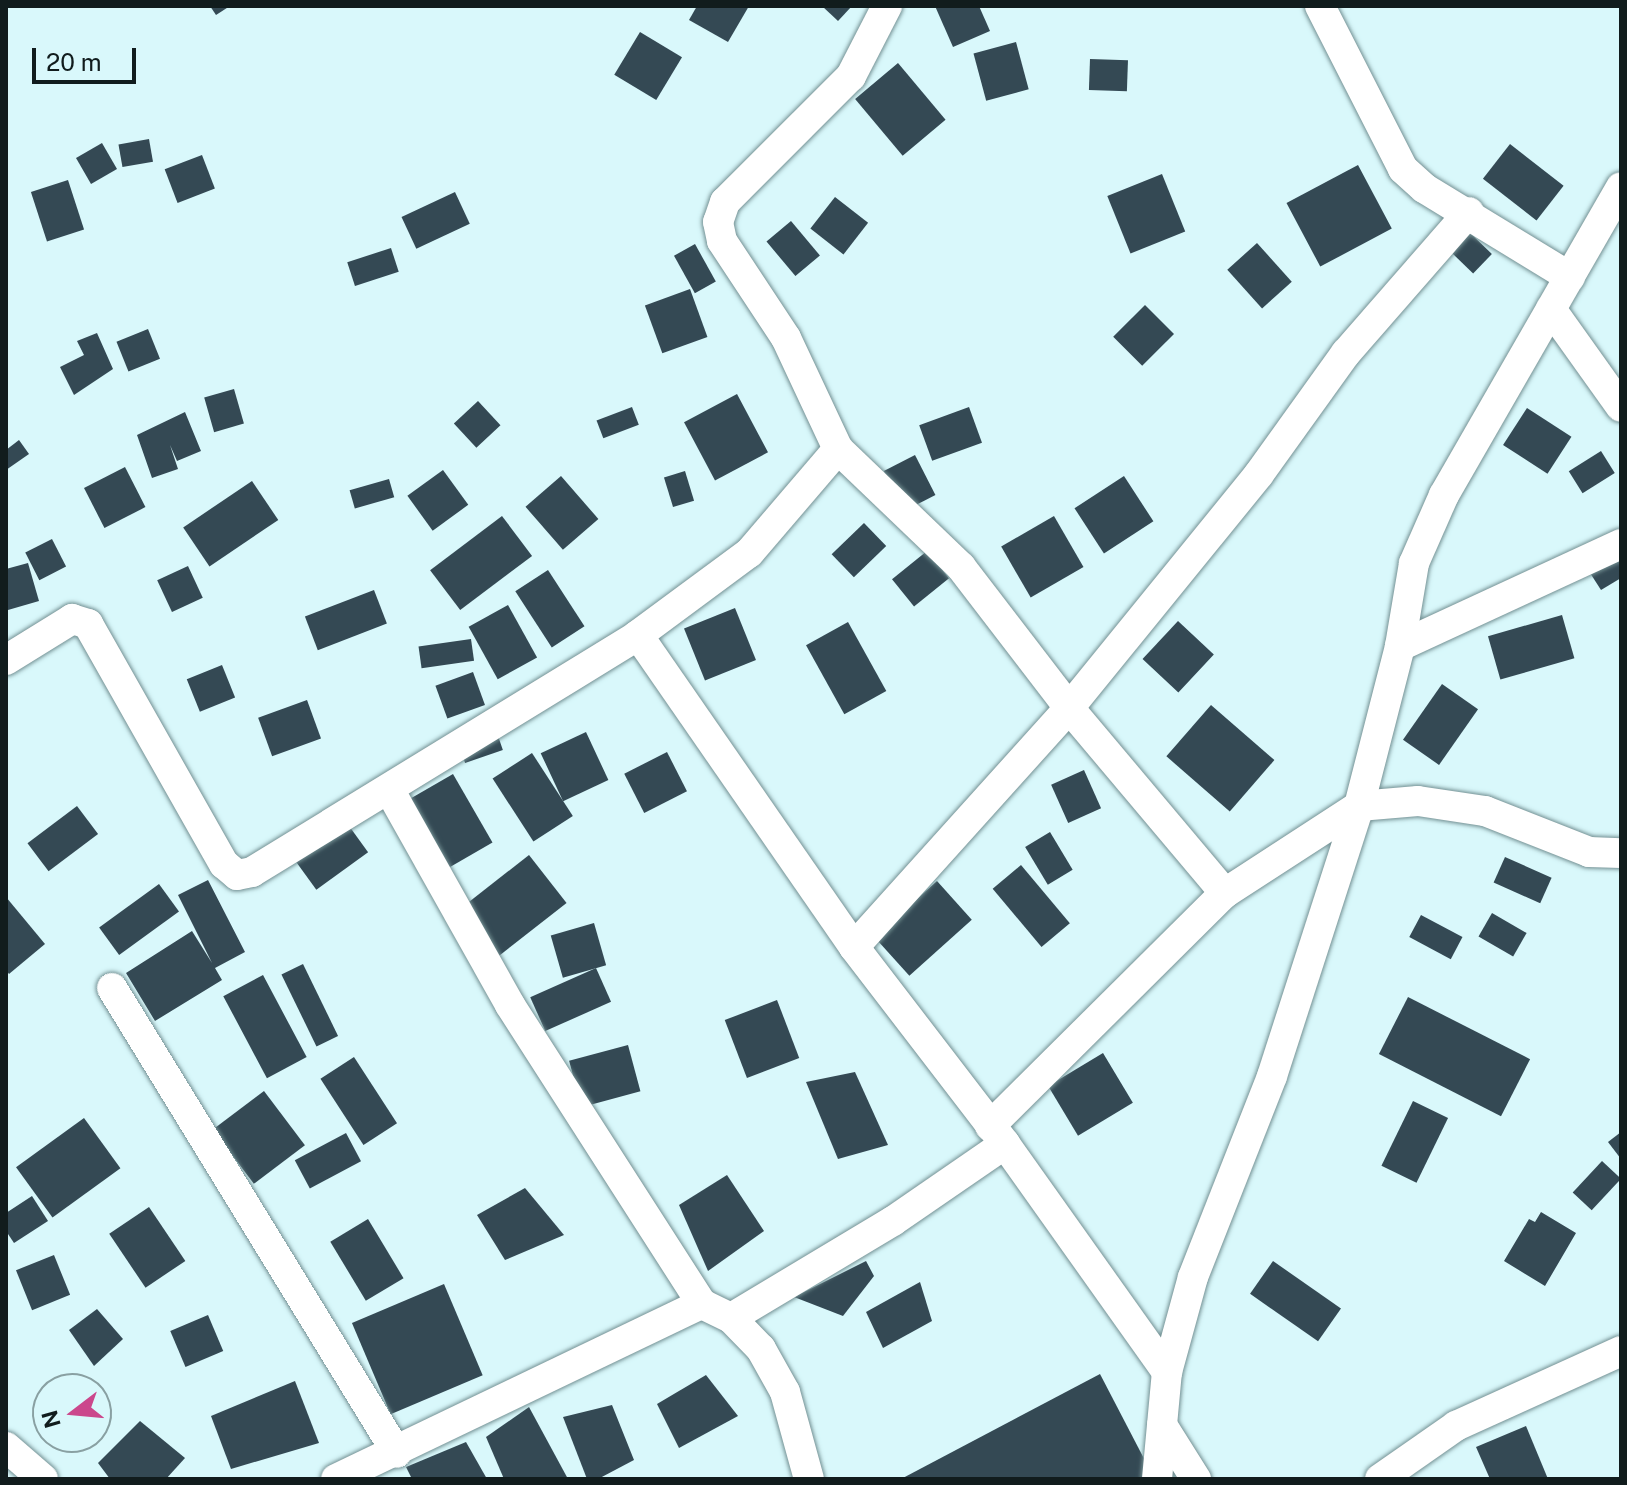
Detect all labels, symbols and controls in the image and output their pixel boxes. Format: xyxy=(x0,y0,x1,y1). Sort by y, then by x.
scale bar xyxy=(36,32,140,82)
text: 20 m xyxy=(46,48,102,76)
north arrow xyxy=(32,1373,112,1453)
text: N xyxy=(36,1407,66,1431)

